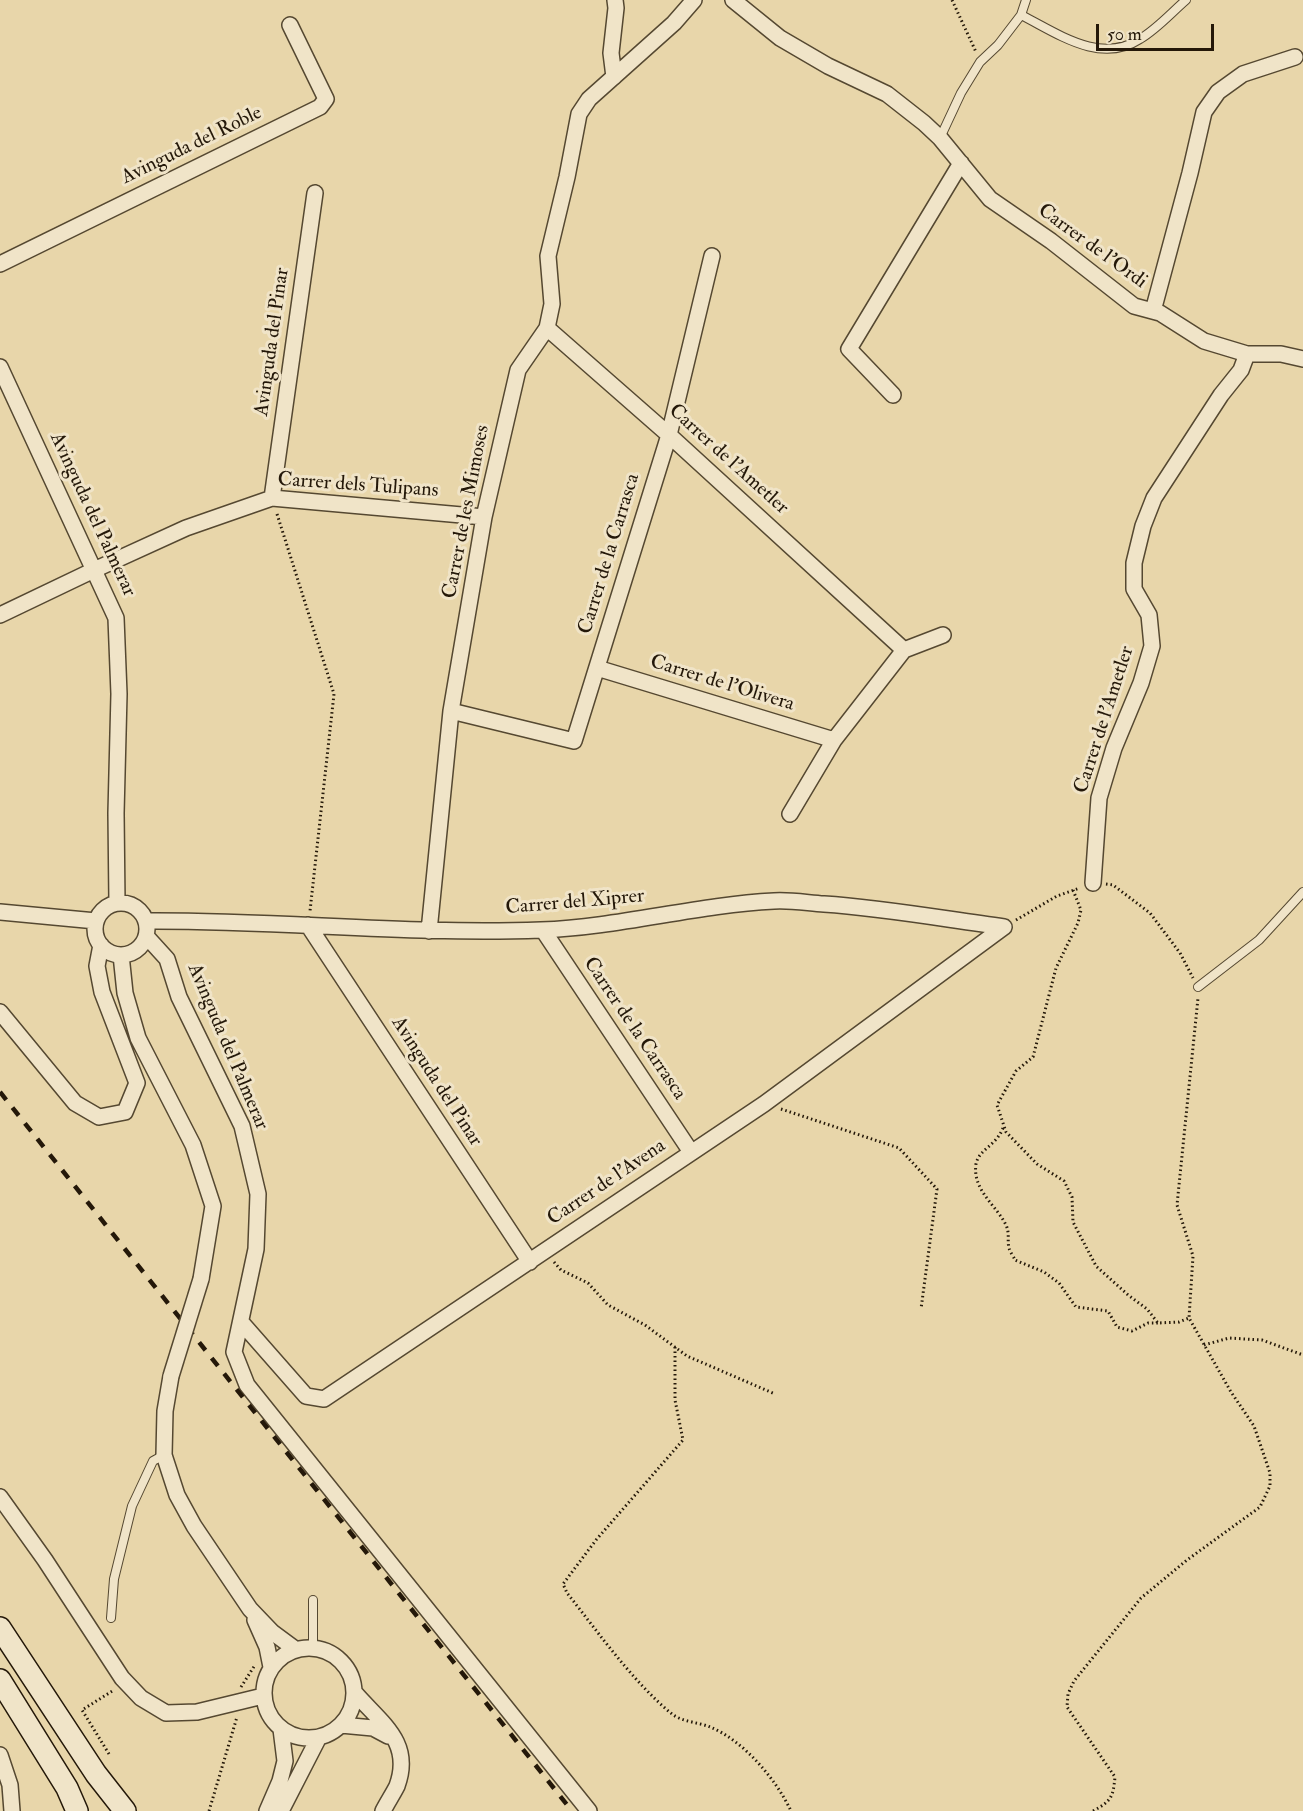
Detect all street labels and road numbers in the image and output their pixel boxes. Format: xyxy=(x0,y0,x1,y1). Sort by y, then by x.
street label: Avinguda del Roble xyxy=(118,102,266,190)
street label: Carrer de l'Ordi xyxy=(1033,199,1151,295)
street label: Avinguda del Pinar xyxy=(251,266,295,418)
street label: Carrer de l'Ametler xyxy=(663,400,793,520)
street label: Carrer de les Mimoses xyxy=(438,423,496,601)
street label: Avinguda del Palmerar xyxy=(43,429,141,601)
street label: Carrer dels Tulipans xyxy=(277,468,439,504)
street label: Carrer de la Carrasca xyxy=(574,471,646,637)
street label: Carrer de l'Ametler xyxy=(1070,643,1140,797)
street label: Carrer de l'Olivera xyxy=(647,651,797,717)
street label: Carrer del Xiprer xyxy=(505,885,645,921)
street label: Carrer de la Carrasca xyxy=(577,953,691,1105)
street label: Avinguda del Palmerar xyxy=(181,960,273,1134)
street label: Avinguda del Pinar xyxy=(385,1013,487,1151)
street label: Carrer de l'Avena xyxy=(543,1135,671,1231)

